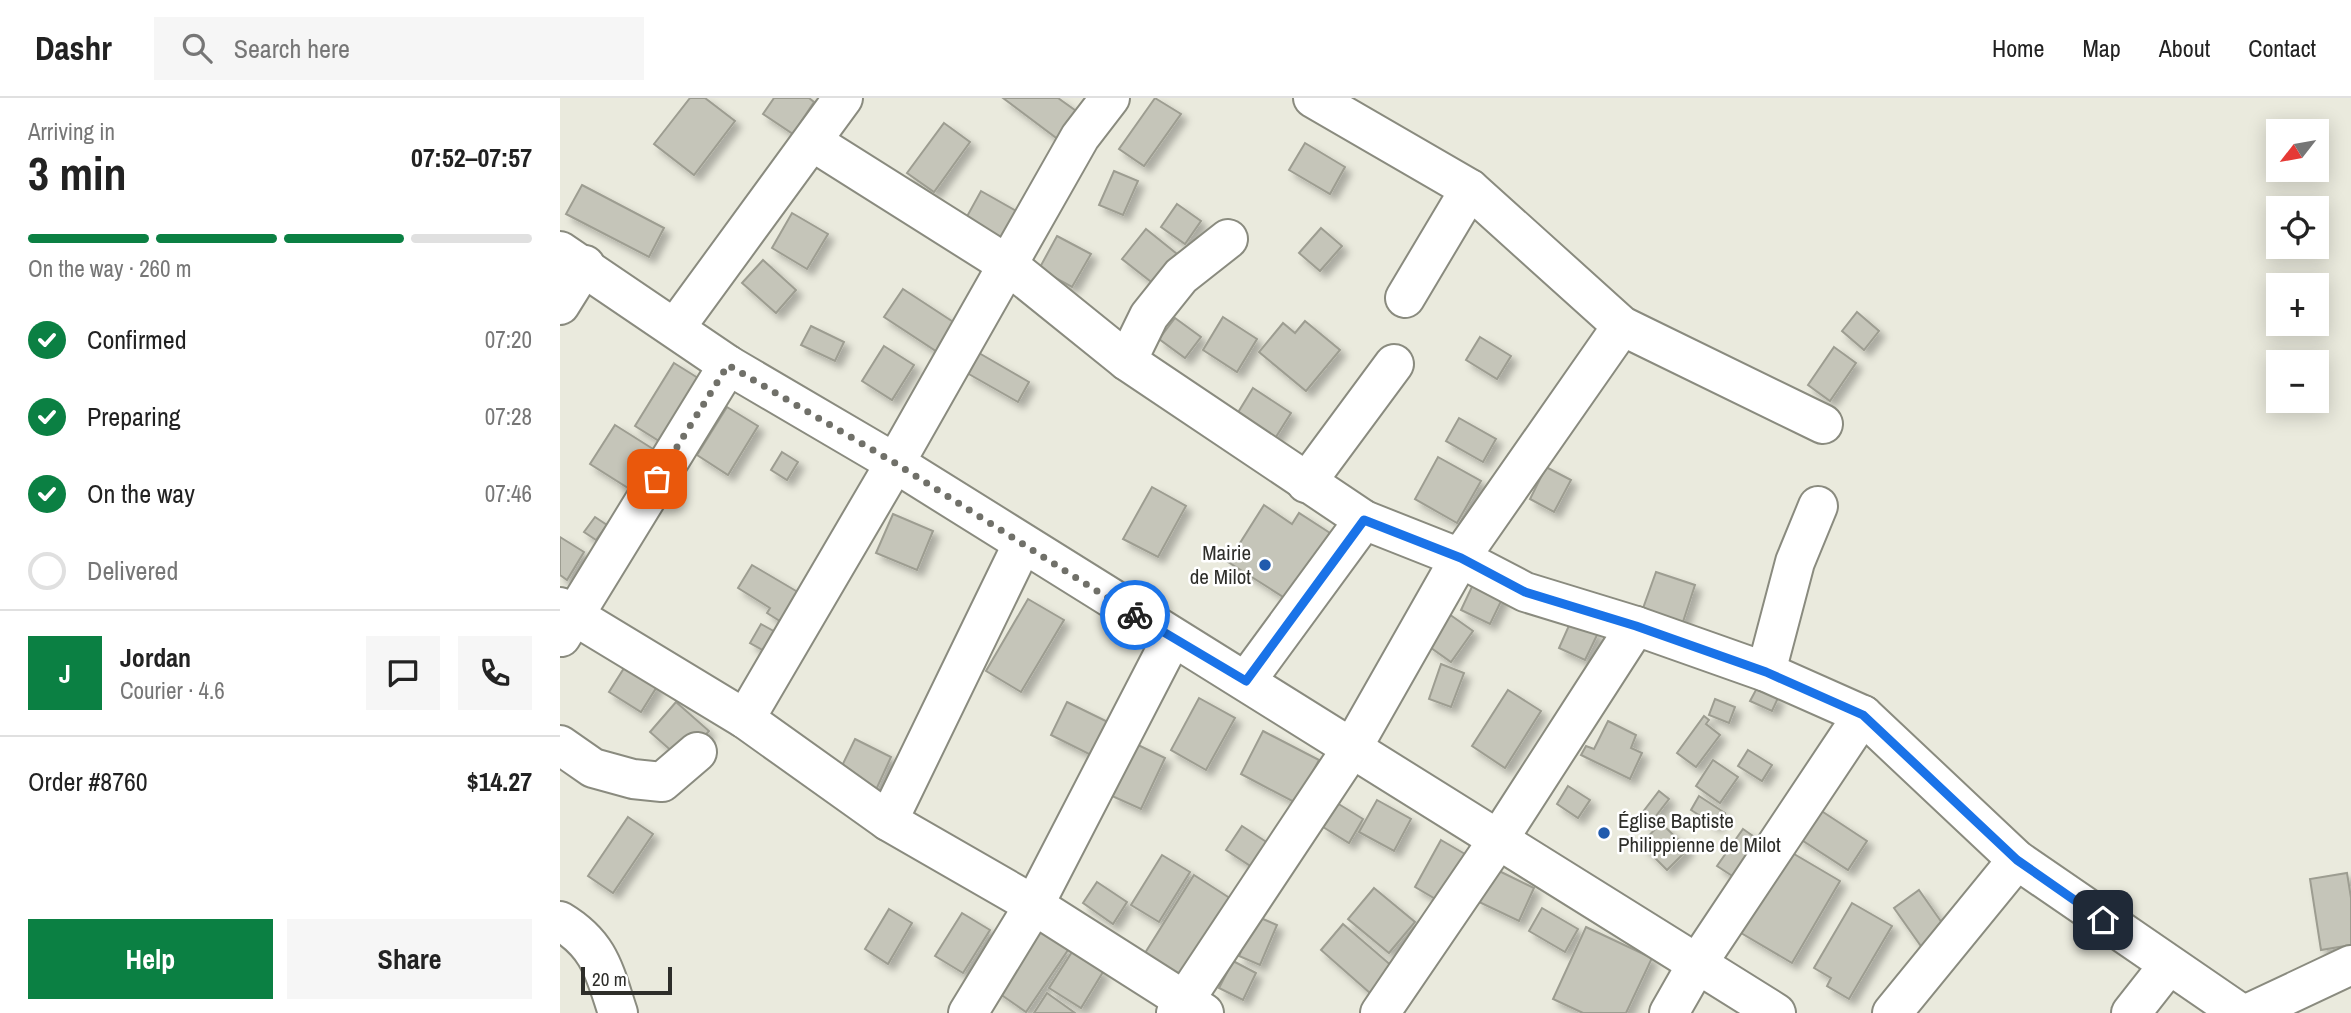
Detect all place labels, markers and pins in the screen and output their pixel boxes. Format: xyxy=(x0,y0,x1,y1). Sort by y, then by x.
pin xyxy=(627,449,687,509)
place label: Mairie de Milot xyxy=(1190,538,1251,591)
marker: Mairie de Milot xyxy=(1257,557,1273,573)
place label: Église Baptiste Philippienne de Milot xyxy=(1618,806,1781,859)
marker: Église Baptiste Philippienne de Milot xyxy=(1596,825,1612,841)
pin xyxy=(2073,890,2133,950)

